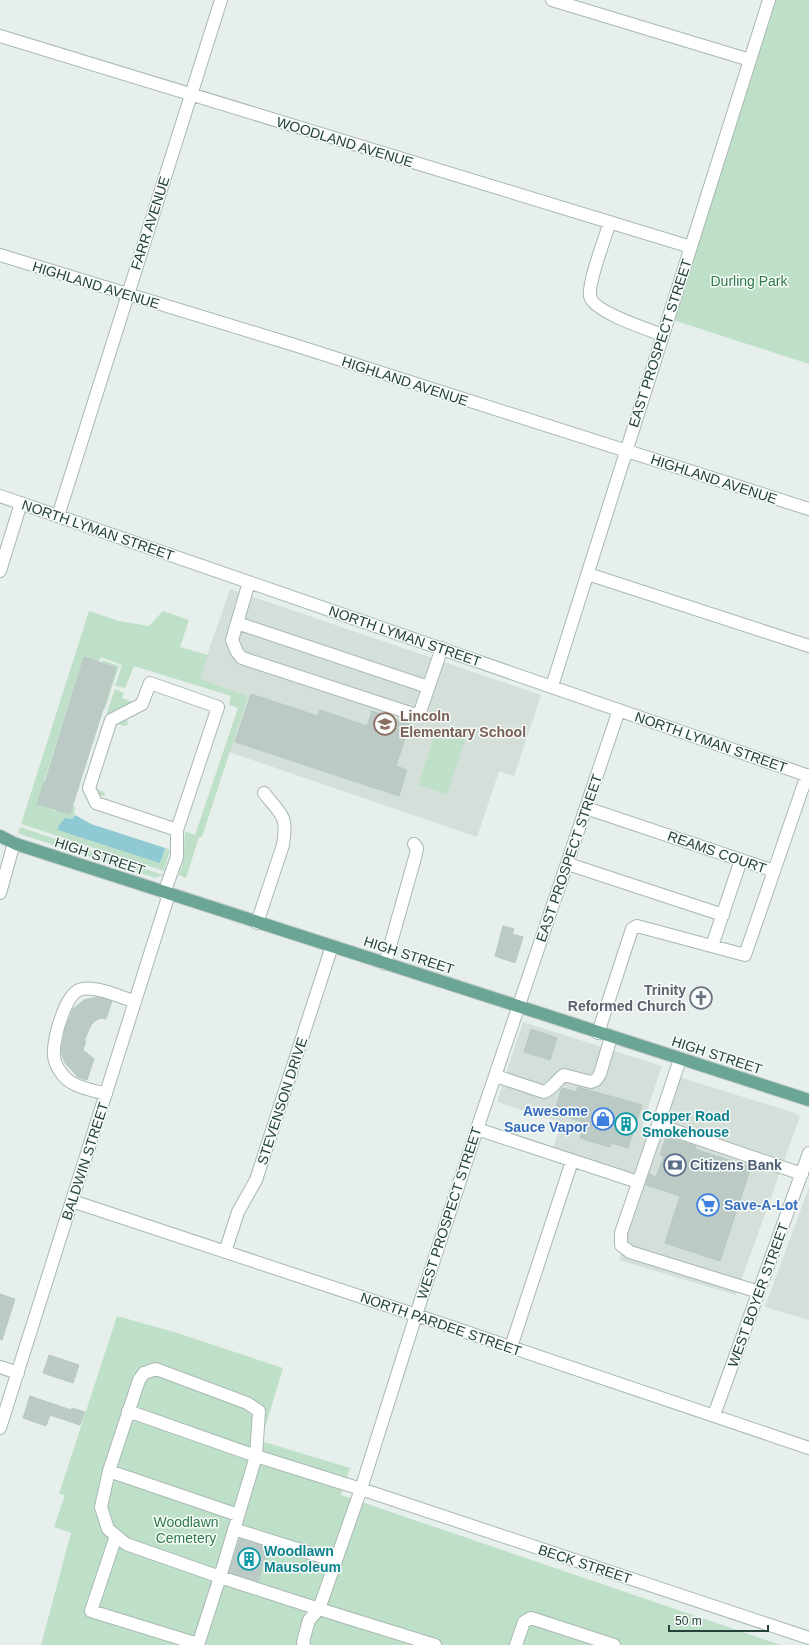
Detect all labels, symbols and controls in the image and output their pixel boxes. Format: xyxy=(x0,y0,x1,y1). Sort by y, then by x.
street label: WOODLAND AVENUE xyxy=(275,114,415,170)
street label: FARR AVENUE xyxy=(127,174,173,272)
street label: EAST PROSPECT STREET xyxy=(625,256,695,429)
street label: HIGHLAND AVENUE xyxy=(31,258,161,312)
park label: Durling Park xyxy=(710,273,789,289)
street label: HIGHLAND AVENUE xyxy=(340,353,470,409)
street label: HIGHLAND AVENUE xyxy=(649,451,779,507)
street label: NORTH LYMAN STREET xyxy=(20,496,177,564)
street label: NORTH LYMAN STREET xyxy=(327,602,484,670)
place label: Lincoln Elementary School xyxy=(400,708,526,740)
street label: NORTH LYMAN STREET xyxy=(633,708,790,776)
school or university icon: Lincoln Elementary School xyxy=(372,711,398,737)
street label: EAST PROSPECT STREET xyxy=(533,772,605,944)
street label: REAMS COURT xyxy=(666,828,769,877)
street label: HIGH STREET xyxy=(53,834,148,878)
street label: HIGH STREET xyxy=(362,933,457,977)
place label: Trinity Reformed Church xyxy=(568,982,686,1014)
church icon: Trinity Reformed Church xyxy=(688,985,714,1011)
street label: HIGH STREET xyxy=(670,1033,765,1077)
street label: STEVENSON DRIVE xyxy=(254,1035,310,1167)
street label: BALDWIN STREET xyxy=(58,1100,112,1222)
place label: Awesome Sauce Vapor xyxy=(504,1103,589,1135)
shop icon: Awesome Sauce Vapor xyxy=(590,1106,616,1132)
place label: Copper Road Smokehouse xyxy=(642,1108,730,1140)
building icon: Copper Road Smokehouse xyxy=(613,1111,639,1137)
street label: WEST PROSPECT STREET xyxy=(414,1125,485,1301)
bank icon: Citizens Bank xyxy=(662,1152,688,1178)
place label: Citizens Bank xyxy=(690,1157,782,1173)
supermarket icon: Save-A-Lot xyxy=(695,1192,721,1218)
place label: Save-A-Lot xyxy=(724,1197,798,1213)
street label: WEST BOYER STREET xyxy=(724,1220,792,1369)
street label: NORTH PARDEE STREET xyxy=(358,1289,524,1359)
park label: Woodlawn Cemetery xyxy=(153,1514,219,1546)
street label: BECK STREET xyxy=(536,1541,634,1587)
place label: Woodlawn Mausoleum xyxy=(264,1543,341,1575)
building icon: Woodlawn Mausoleum xyxy=(236,1546,262,1572)
scale bar xyxy=(669,1607,768,1633)
text: 50 m xyxy=(675,1614,702,1628)

